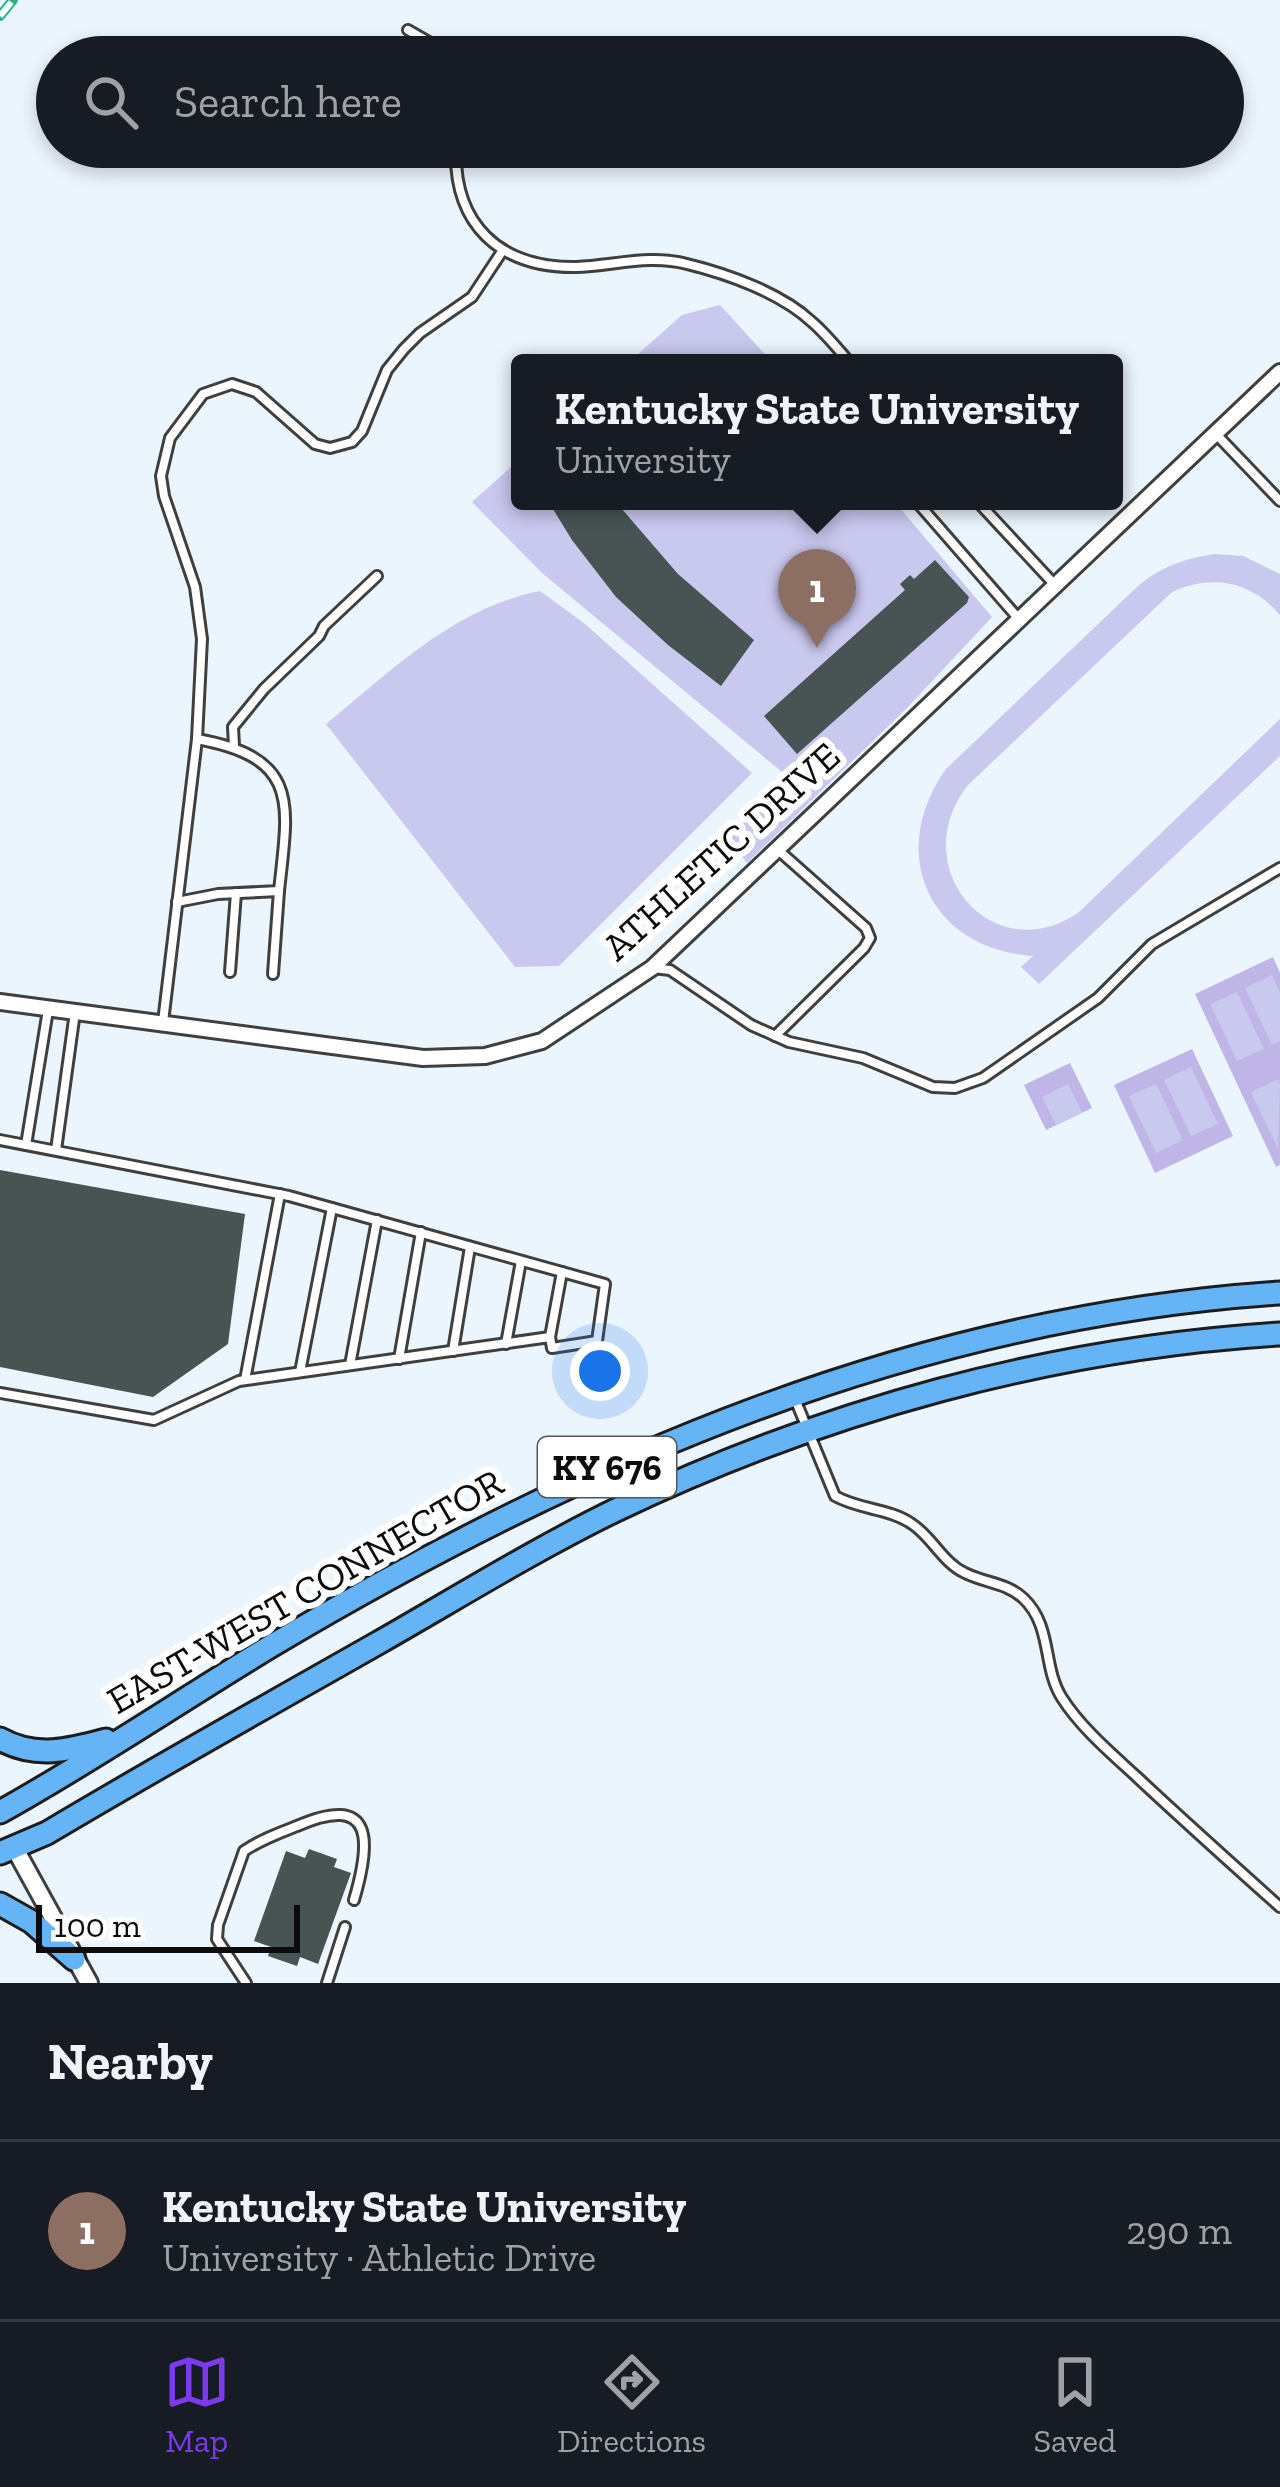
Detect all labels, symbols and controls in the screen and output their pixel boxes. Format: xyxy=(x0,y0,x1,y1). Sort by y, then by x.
search box xyxy=(36,36,1244,168)
icon: search xyxy=(78,69,144,135)
text: Search here xyxy=(174,75,402,129)
popup xyxy=(511,354,1123,510)
text: Kentucky State University xyxy=(555,382,1079,436)
text: University xyxy=(555,436,731,483)
pin: 1 xyxy=(778,549,856,648)
street label: ATHLETIC DRIVE xyxy=(593,732,849,970)
your location xyxy=(570,1341,630,1401)
road number: KY 676 xyxy=(538,1437,676,1497)
street label: EAST-WEST CONNECTOR xyxy=(99,1458,511,1724)
scale bar xyxy=(36,1899,300,1952)
text: 100 m xyxy=(54,1906,141,1945)
text: Nearby xyxy=(48,2031,213,2092)
text: Kentucky State University xyxy=(162,2180,686,2234)
text: 1 xyxy=(79,2207,95,2254)
text: 290 m xyxy=(1126,2207,1232,2254)
text: University · Athletic Drive xyxy=(162,2234,596,2281)
tab: Map xyxy=(164,2349,230,2460)
tab: Directions xyxy=(557,2349,706,2460)
tab: Saved xyxy=(1034,2349,1116,2460)

